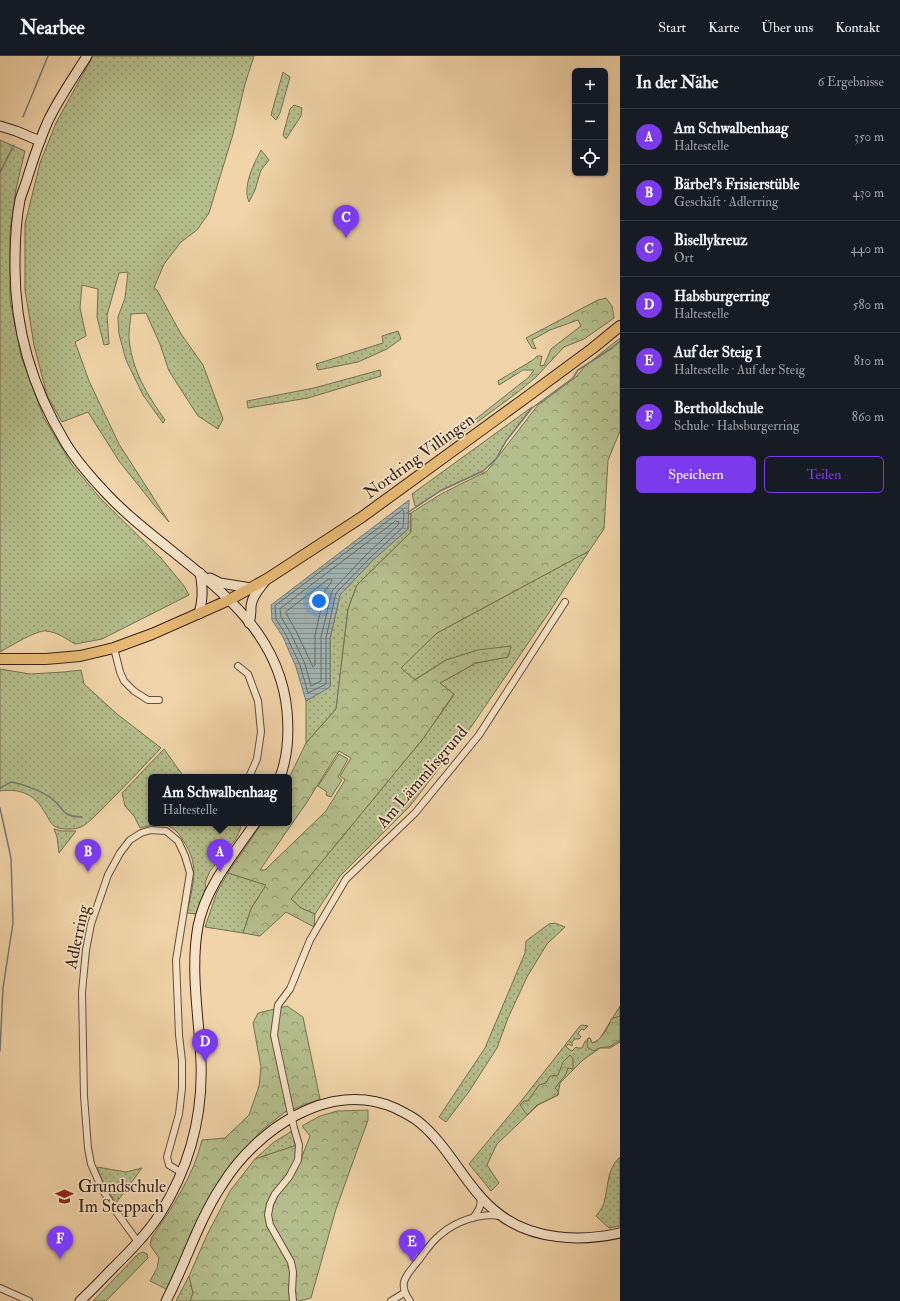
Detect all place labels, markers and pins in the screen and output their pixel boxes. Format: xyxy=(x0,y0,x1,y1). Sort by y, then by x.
pin: C xyxy=(333,205,359,238)
pin: B xyxy=(75,839,101,872)
pin: A xyxy=(207,839,233,872)
pin: D xyxy=(192,1029,218,1062)
place label: Grundschule Im Steppach xyxy=(78,1176,166,1218)
school or university icon: Grundschule Im Steppach xyxy=(55,1186,75,1206)
pin: F xyxy=(47,1226,73,1259)
pin: E xyxy=(399,1229,425,1262)

